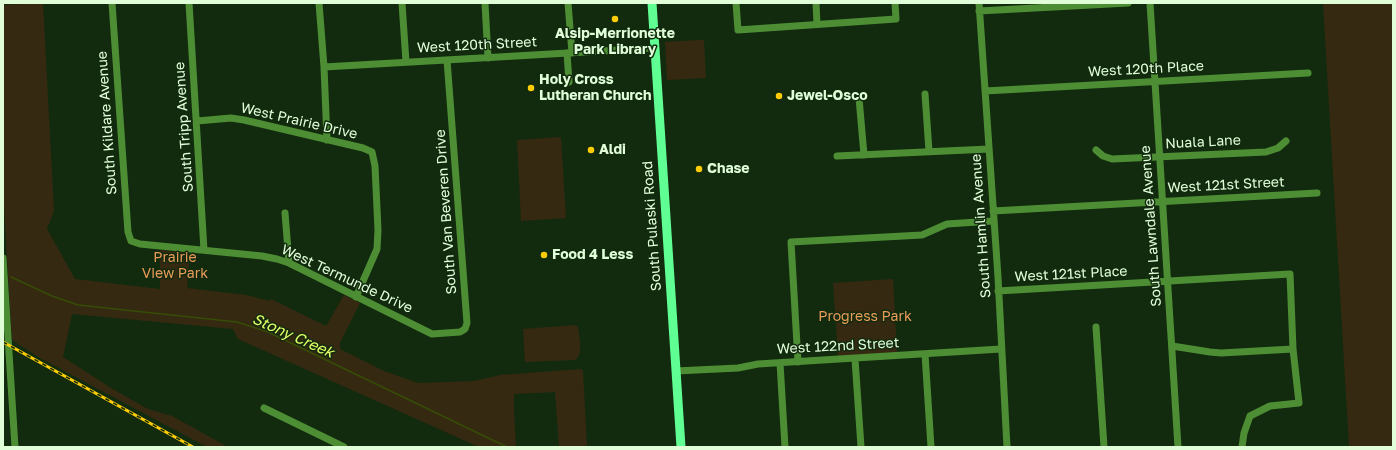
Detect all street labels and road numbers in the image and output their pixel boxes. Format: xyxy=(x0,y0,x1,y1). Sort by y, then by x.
street label: West 120th Street xyxy=(417,33,537,57)
street label: South Kildare Avenue xyxy=(94,51,120,195)
street label: West 120th Place xyxy=(1088,58,1204,80)
street label: South Tripp Avenue xyxy=(171,61,197,193)
street label: West Prairie Drive xyxy=(239,99,359,143)
street label: South Van Beveren Drive xyxy=(432,129,460,295)
street label: Nuala Lane xyxy=(1165,132,1241,152)
street label: South Lawndale Avenue xyxy=(1137,145,1165,307)
street label: South Hamlin Avenue xyxy=(968,153,994,299)
street label: South Pulaski Road xyxy=(639,160,665,292)
street label: West 121st Street xyxy=(1167,174,1285,196)
street label: West Termunde Drive xyxy=(279,241,415,317)
street label: West 121st Place xyxy=(1014,263,1128,285)
street label: West 122nd Street xyxy=(776,334,900,358)

